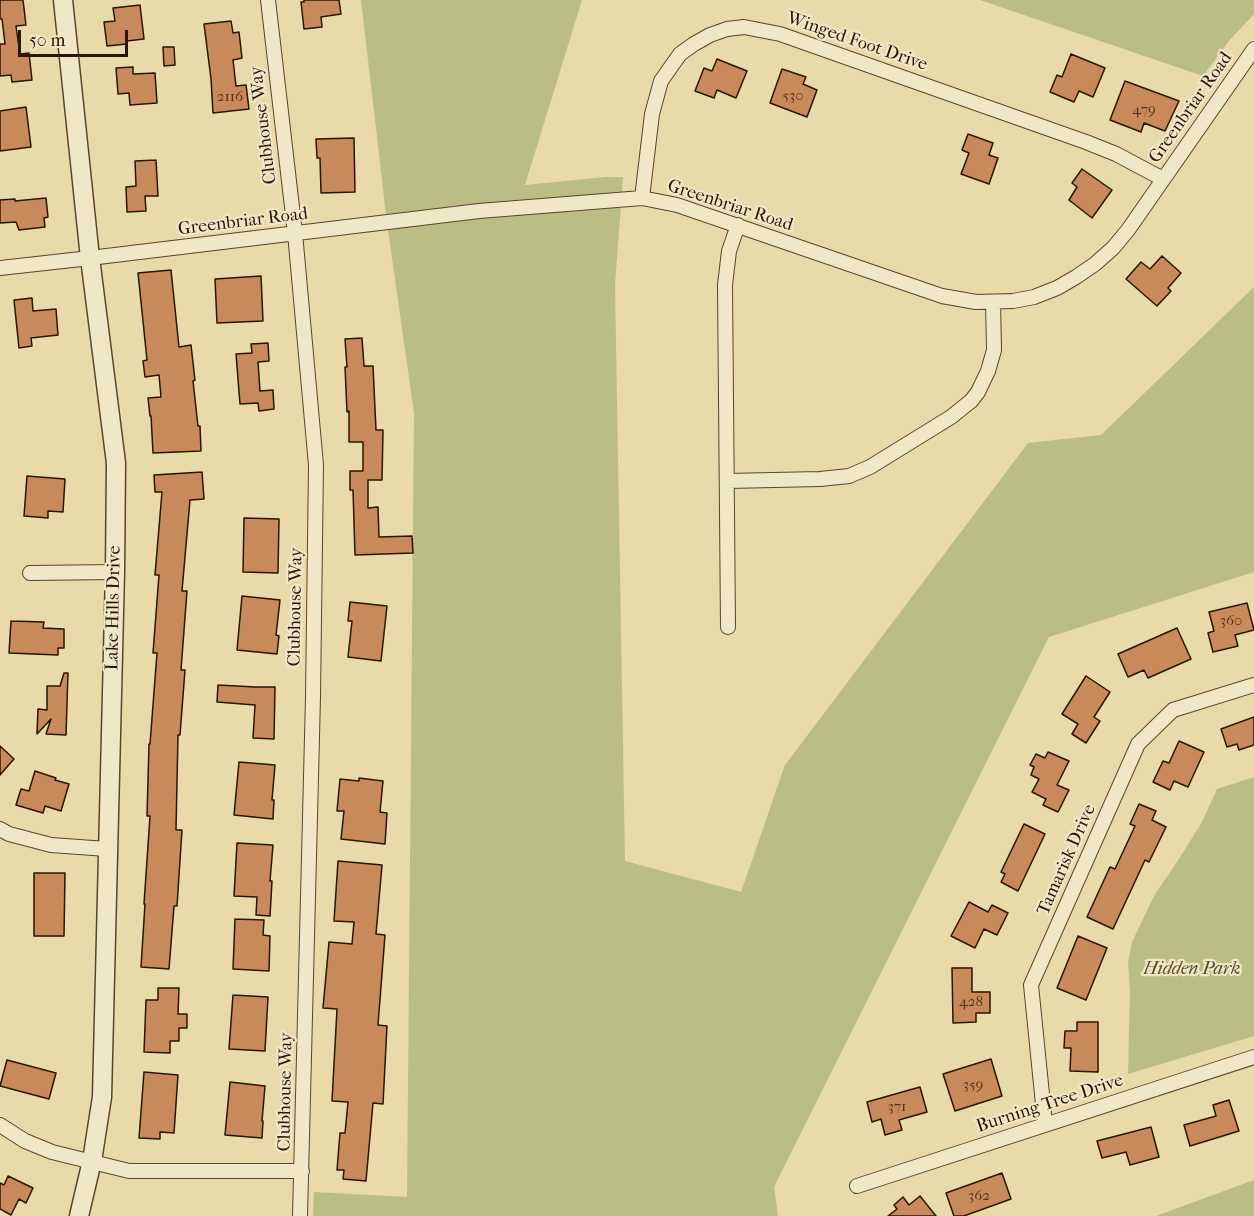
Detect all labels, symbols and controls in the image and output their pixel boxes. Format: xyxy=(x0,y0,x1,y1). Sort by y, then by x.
street label: Winged Foot Drive xyxy=(784,8,930,76)
scale bar xyxy=(21,18,130,56)
text: 50 m xyxy=(29,30,65,51)
street label: Greenbriar Road xyxy=(1145,48,1237,168)
street label: Clubhouse Way xyxy=(246,65,282,185)
house number: 530 xyxy=(783,87,803,105)
house number: 2116 xyxy=(217,88,243,106)
house number: 479 xyxy=(1132,101,1156,119)
street label: Greenbriar Road xyxy=(665,176,795,236)
street label: Greenbriar Road xyxy=(177,203,309,241)
street label: Lake Hills Drive xyxy=(102,545,126,671)
street label: Clubhouse Way xyxy=(284,547,308,667)
house number: 360 xyxy=(1220,612,1242,630)
street label: Tamarisk Drive xyxy=(1033,801,1101,919)
park label: Hidden Park xyxy=(1144,959,1240,981)
house number: 428 xyxy=(959,993,983,1011)
street label: Clubhouse Way xyxy=(274,1032,298,1152)
street label: Burning Tree Drive xyxy=(974,1070,1126,1138)
house number: 359 xyxy=(963,1076,983,1094)
house number: 371 xyxy=(888,1098,906,1116)
house number: 362 xyxy=(968,1187,990,1205)

